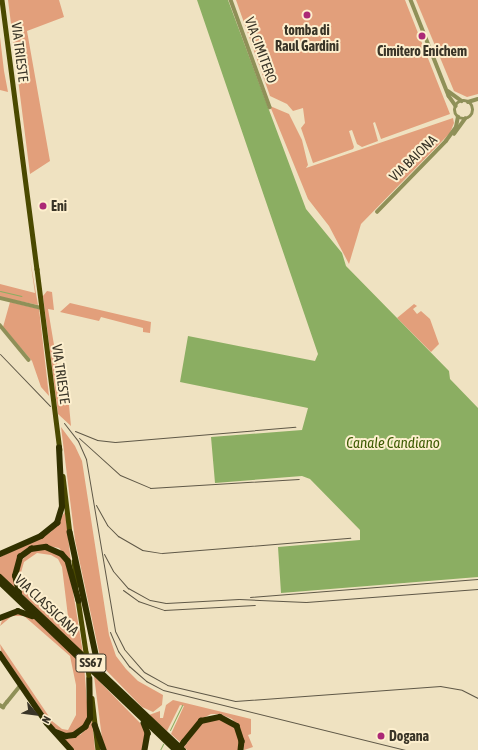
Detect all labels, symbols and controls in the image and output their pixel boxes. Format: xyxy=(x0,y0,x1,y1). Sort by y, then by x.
marker: tomba di Raul Gardini xyxy=(302,10,312,20)
street label: VIA CIMITERO xyxy=(241,15,281,85)
street label: VIA TRIESTE xyxy=(8,21,32,83)
place label: tomba di Raul Gardini xyxy=(275,22,339,54)
marker: Cimitero Enichem xyxy=(417,31,427,41)
place label: Cimitero Enichem xyxy=(377,43,467,59)
street label: VIA BAIONA xyxy=(386,131,440,185)
place label: Eni xyxy=(51,198,67,214)
marker: Eni xyxy=(38,201,48,211)
street label: VIA TRIESTE xyxy=(49,343,73,405)
water label: Canale Candiano xyxy=(346,434,440,452)
street label: VIA CLASSICANA xyxy=(12,571,82,639)
road number: SS67 xyxy=(75,652,107,674)
north arrow xyxy=(16,694,56,734)
text: N xyxy=(40,714,53,725)
place label: Dogana xyxy=(389,728,429,744)
marker: Dogana xyxy=(376,731,386,741)

